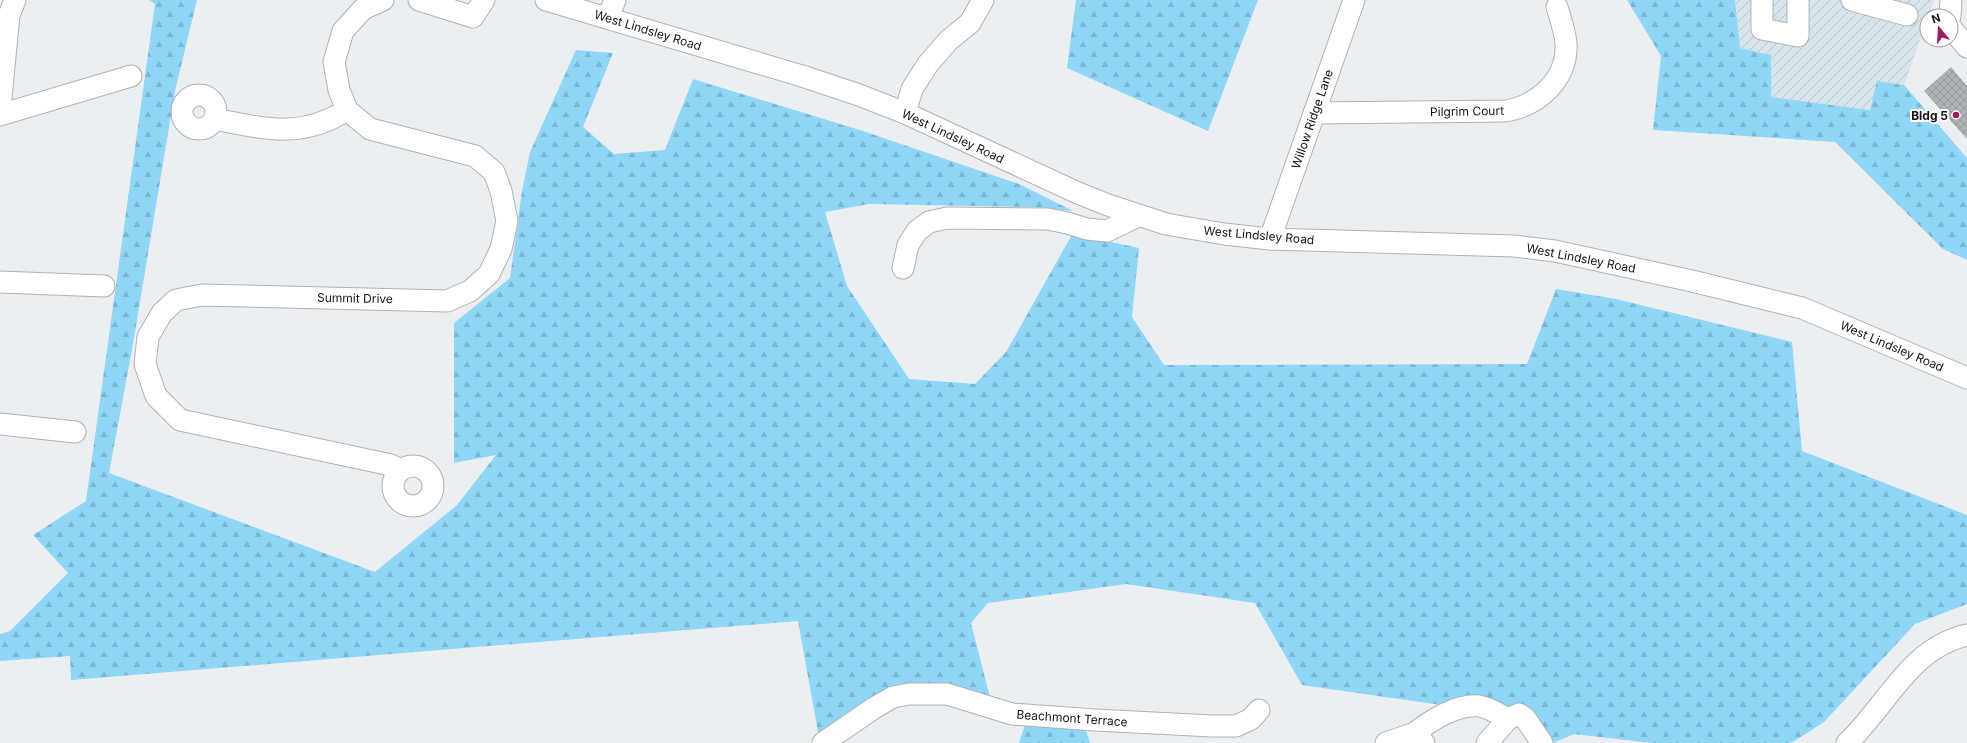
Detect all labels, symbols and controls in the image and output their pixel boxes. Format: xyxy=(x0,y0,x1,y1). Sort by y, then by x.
street label: West Lindsley Road xyxy=(593,7,703,53)
north arrow xyxy=(1919,8,1959,48)
text: N xyxy=(1930,11,1942,26)
street label: Willow Ridge Lane xyxy=(1288,67,1336,171)
street label: Pilgrim Court xyxy=(1430,103,1504,119)
street label: West Lindsley Road xyxy=(900,106,1006,166)
place label: Bldg 5 xyxy=(1911,108,1948,123)
marker: Bldg 5 xyxy=(1951,110,1961,120)
street label: West Lindsley Road xyxy=(1203,223,1315,247)
street label: West Lindsley Road xyxy=(1525,240,1637,276)
street label: Summit Drive xyxy=(317,290,393,306)
street label: West Lindsley Road xyxy=(1838,317,1946,375)
street label: Beachmont Terrace xyxy=(1016,707,1128,729)

